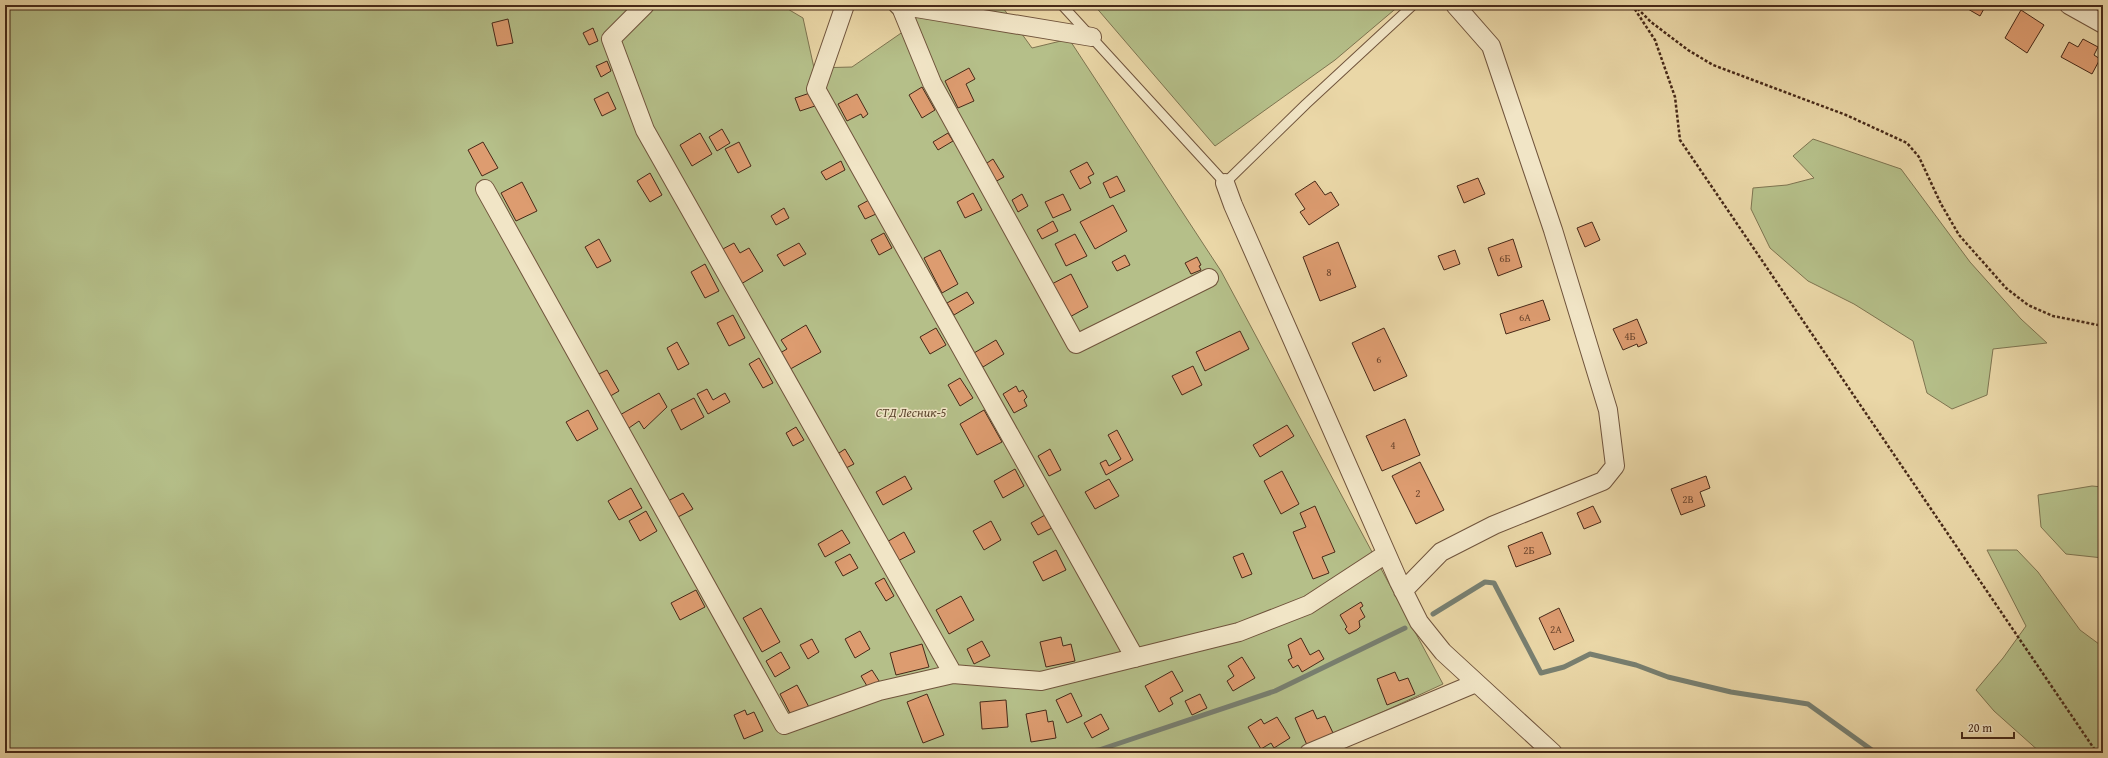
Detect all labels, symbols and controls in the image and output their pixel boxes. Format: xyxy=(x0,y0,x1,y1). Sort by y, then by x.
house number: 6Б xyxy=(1499,250,1511,266)
house number: 8 xyxy=(1326,264,1332,280)
house number: 6А xyxy=(1519,309,1531,325)
house number: 4Б xyxy=(1624,328,1636,344)
house number: 6 xyxy=(1376,351,1382,367)
park label: СТД Лесник-5 xyxy=(876,403,947,422)
house number: 4 xyxy=(1390,437,1396,453)
house number: 2 xyxy=(1415,485,1421,501)
house number: 2В xyxy=(1682,491,1694,507)
house number: 2Б xyxy=(1523,542,1535,558)
house number: 2А xyxy=(1550,621,1562,637)
scale bar xyxy=(1962,714,2014,740)
text: 20 m xyxy=(1968,719,1992,736)

